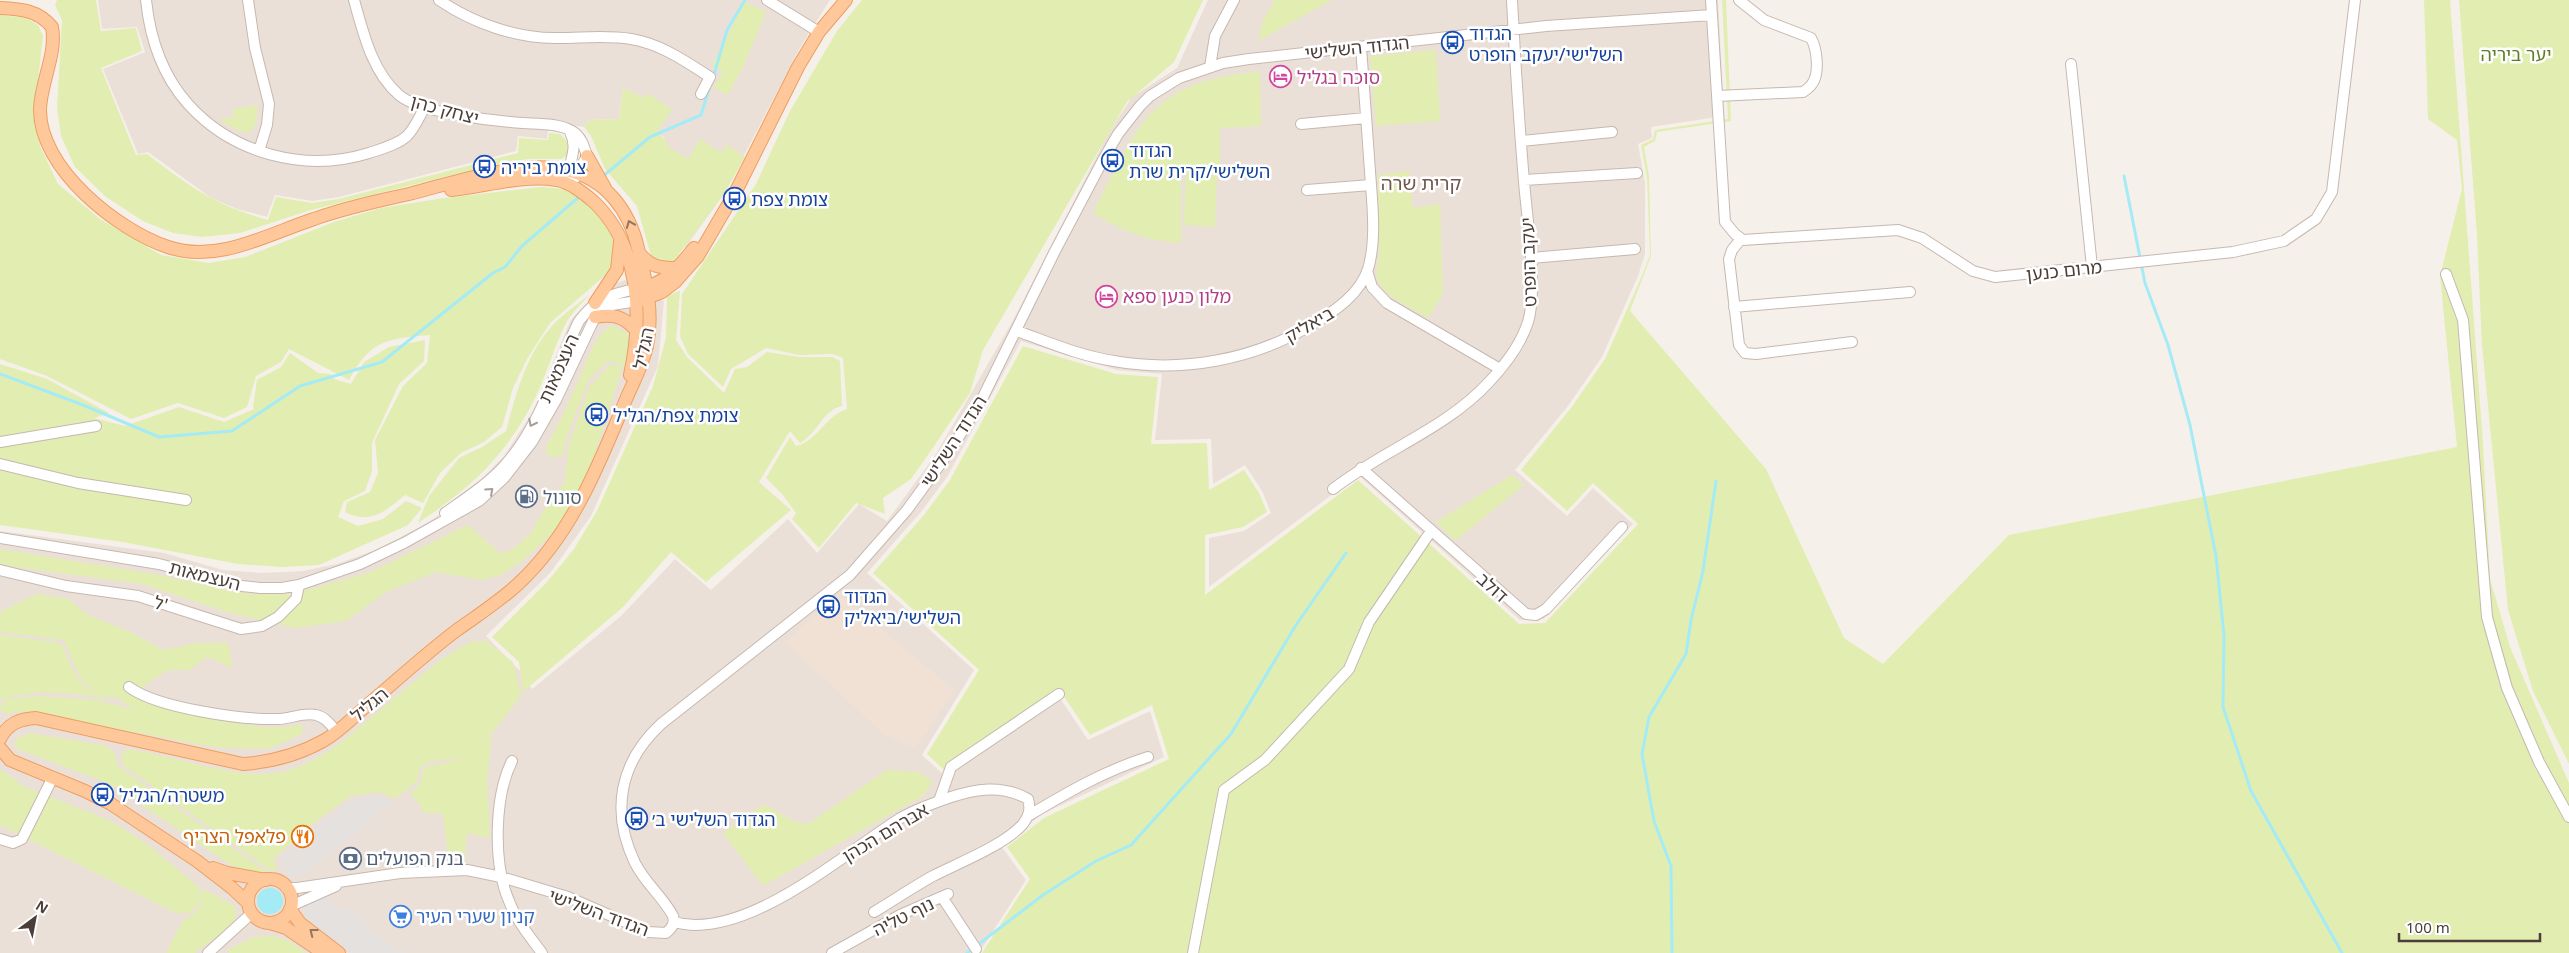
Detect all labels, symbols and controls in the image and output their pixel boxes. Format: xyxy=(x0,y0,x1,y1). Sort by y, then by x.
place label: הגדוד השלישי/יעקב הופרט xyxy=(1469,21,1623,66)
street label: הגדוד השלישי xyxy=(1303,30,1411,64)
bus stop icon: הגדוד השלישי/יעקב הופרט xyxy=(1441,31,1465,55)
park label: יער ביריה xyxy=(2481,42,2551,66)
hotel icon: סוכה בגליל xyxy=(1269,65,1293,89)
place label: סוכה בגליל xyxy=(1297,65,1380,89)
street label: יצחק כהן xyxy=(408,88,482,130)
place label: הגדוד השלישי/קרית שרת xyxy=(1129,138,1270,183)
bus stop icon: הגדוד השלישי/קרית שרת xyxy=(1101,148,1125,172)
bus stop icon: צומת ביריה xyxy=(473,155,497,179)
place label: צומת ביריה xyxy=(501,155,586,179)
district label: קרית שרה xyxy=(1381,170,1461,196)
bus stop icon: צומת צפת xyxy=(723,187,747,211)
place label: צומת צפת xyxy=(751,187,828,211)
street label: יעקב הופרט xyxy=(1514,217,1542,307)
one-way arrow xyxy=(626,220,636,228)
street label: מרום כנען xyxy=(2025,254,2103,286)
hotel icon: מלון כנען ספא xyxy=(1095,284,1119,308)
place label: מלון כנען ספא xyxy=(1123,284,1231,308)
street label: ביאליק xyxy=(1280,300,1338,348)
street label: הגליל xyxy=(627,325,659,371)
street label: העצמאות xyxy=(532,330,584,406)
street label: הגדוד השלישי xyxy=(914,390,992,492)
bus stop icon: צומת צפת/הגליל xyxy=(585,403,609,427)
place label: צומת צפת/הגליל xyxy=(613,403,739,427)
one-way arrow xyxy=(528,417,538,426)
fuel station icon: סונול xyxy=(515,485,539,509)
place label: סונול xyxy=(543,485,582,509)
one-way arrow xyxy=(485,487,494,496)
street label: העצמאות xyxy=(167,555,243,595)
street label: דולב xyxy=(1472,567,1514,608)
place label: הגדוד השלישי/ביאליק xyxy=(844,584,961,629)
street label: ל' xyxy=(151,590,171,616)
bus stop icon: הגדוד השלישי/ביאליק xyxy=(816,594,840,618)
street label: הגליל xyxy=(345,681,393,727)
bus stop icon: משטרה/הגליל xyxy=(91,783,115,807)
place label: משטרה/הגליל xyxy=(119,783,224,807)
street label: אברהם הכהן xyxy=(837,797,933,867)
bus stop icon: הגדוד השלישי ב׳ xyxy=(624,807,648,831)
place label: הגדוד השלישי ב׳ xyxy=(652,807,776,831)
place label: פלאפל הצריף xyxy=(183,824,286,848)
restaurant icon: פלאפל הצריף xyxy=(290,824,314,848)
bank icon: בנק הפועלים xyxy=(338,846,362,870)
place label: בנק הפועלים xyxy=(366,846,464,870)
street label: הגדוד השלישי xyxy=(545,883,653,941)
street label: נוף טליה xyxy=(868,891,938,941)
north arrow xyxy=(10,893,60,943)
text: N xyxy=(32,895,52,918)
supermarket icon: קניון שערי העיר xyxy=(388,904,412,928)
place label: קניון שערי העיר xyxy=(416,904,535,928)
scale bar xyxy=(2399,910,2540,942)
text: 100 m xyxy=(2406,917,2450,937)
one-way arrow xyxy=(310,930,319,938)

